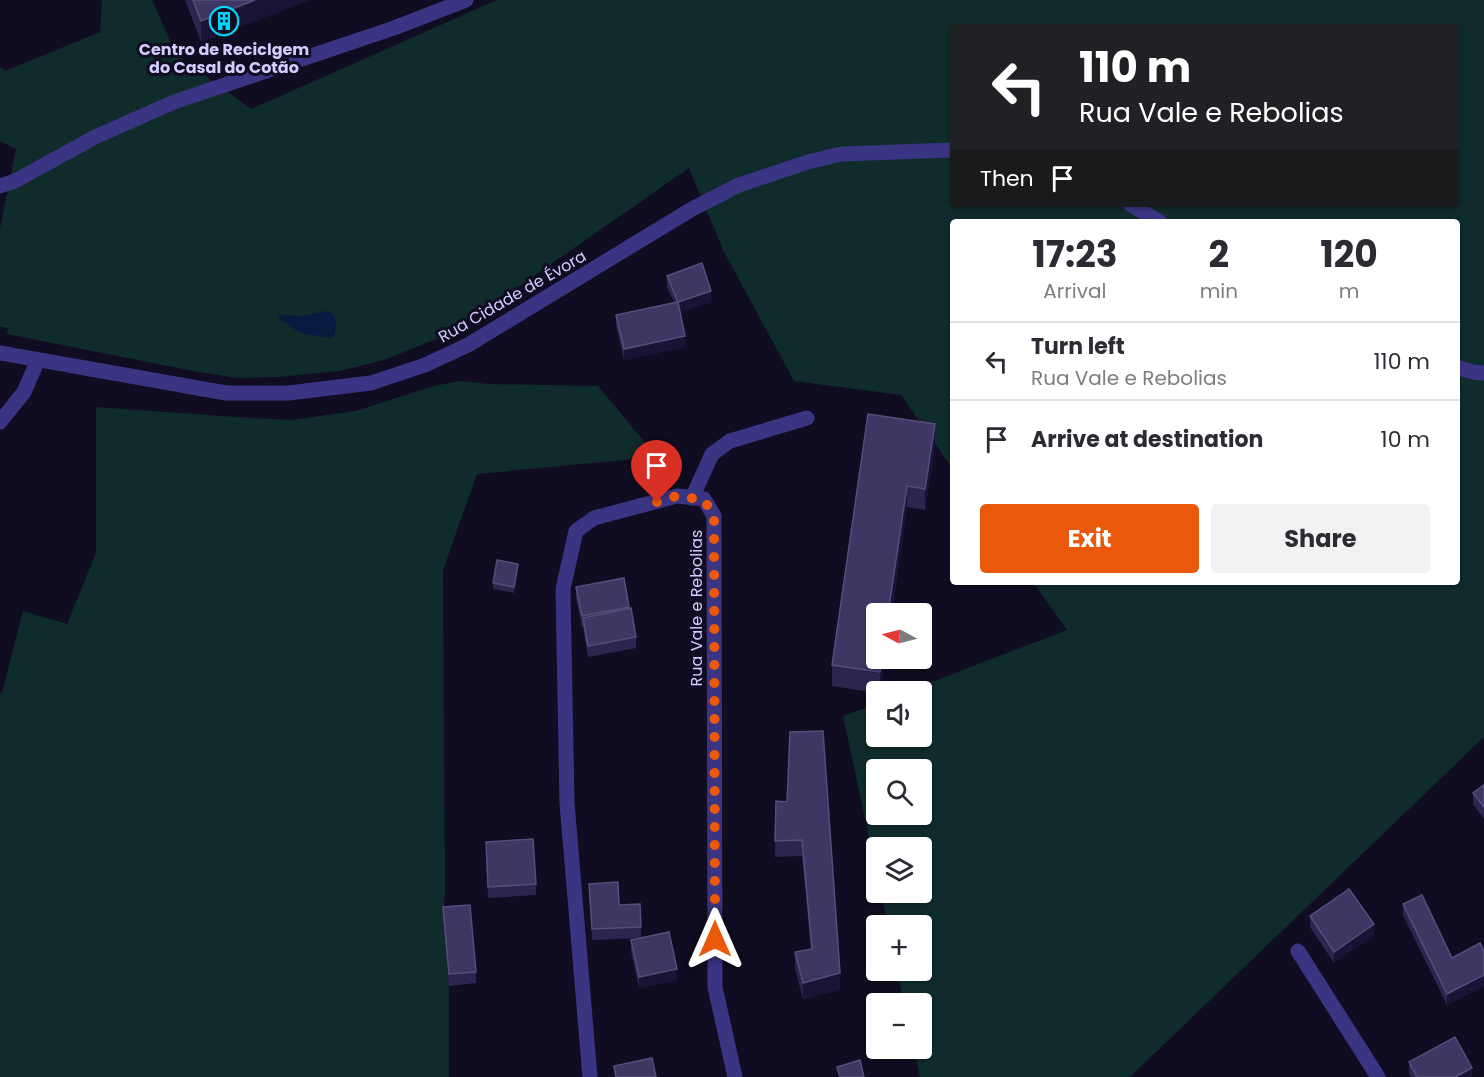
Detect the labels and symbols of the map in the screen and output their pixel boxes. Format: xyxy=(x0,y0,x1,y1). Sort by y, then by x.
building icon: Centro de Reciclgem do Casal do Cotão xyxy=(208,5,240,37)
place label: Centro de Reciclgem do Casal do Cotão xyxy=(139,38,309,79)
street label: Rua Cidade de Évora xyxy=(434,245,590,348)
pin xyxy=(631,440,682,502)
street label: Rua Vale e Rebolias xyxy=(685,530,708,686)
north arrow xyxy=(866,603,932,669)
position arrow xyxy=(683,907,747,971)

